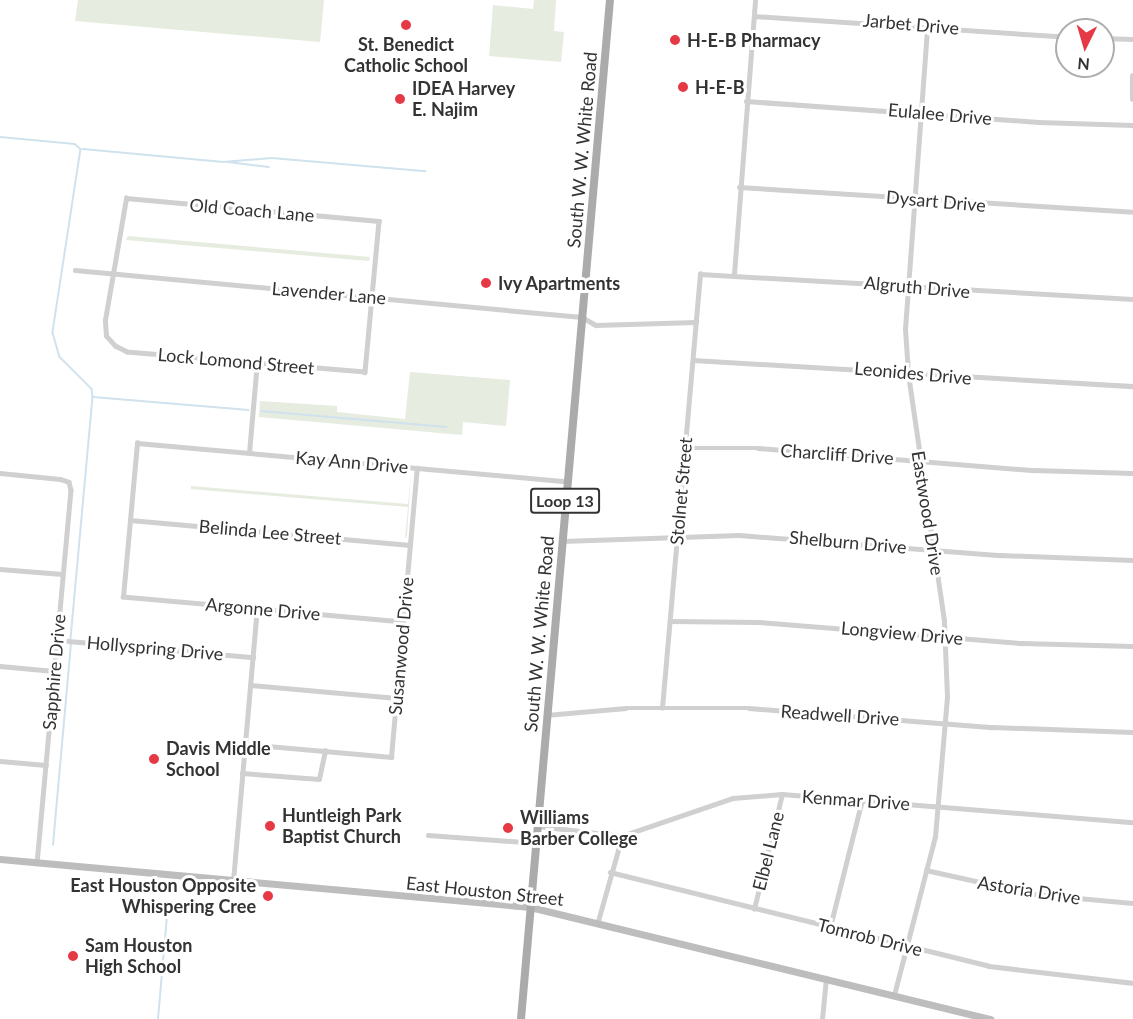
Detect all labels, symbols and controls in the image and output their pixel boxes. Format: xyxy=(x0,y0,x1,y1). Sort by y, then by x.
street label: Jarbet Drive xyxy=(862,9,960,39)
marker: St. Benedict Catholic School xyxy=(399,18,413,32)
north arrow xyxy=(1055,18,1115,78)
place label: H-E-B Pharmacy xyxy=(687,29,820,51)
marker: H-E-B Pharmacy xyxy=(668,33,682,47)
place label: St. Benedict Catholic School xyxy=(344,34,468,76)
street label: South W. W. White Road xyxy=(563,51,601,249)
text: N xyxy=(1077,54,1091,74)
place label: H-E-B xyxy=(695,76,744,98)
place label: IDEA Harvey E. Najim xyxy=(412,78,516,121)
marker: H-E-B xyxy=(676,80,690,94)
marker: IDEA Harvey E. Najim xyxy=(393,92,407,106)
street label: Eulalee Drive xyxy=(887,99,993,129)
street label: Dysart Drive xyxy=(885,186,987,216)
street label: Old Coach Lane xyxy=(189,194,315,226)
place label: Ivy Apartments xyxy=(498,272,621,294)
street label: Algruth Drive xyxy=(863,272,971,302)
marker: Ivy Apartments xyxy=(479,276,493,290)
street label: Lavender Lane xyxy=(271,277,387,309)
street label: Lock Lomond Street xyxy=(157,343,315,379)
street label: Leonides Drive xyxy=(854,357,972,389)
street label: Stolnet Street xyxy=(666,436,696,546)
street label: Charcliff Drive xyxy=(779,439,895,469)
street label: Kay Ann Drive xyxy=(294,446,410,478)
street label: Eastwood Drive xyxy=(908,449,948,577)
road number: Loop 13 xyxy=(529,488,601,514)
street label: Belinda Lee Street xyxy=(198,515,342,549)
street label: Shelburn Drive xyxy=(788,526,908,558)
street label: South W. W. White Road xyxy=(520,535,558,733)
street label: Susanwood Drive xyxy=(384,576,418,716)
street label: Argonne Drive xyxy=(205,593,321,625)
street label: Sapphire Drive xyxy=(38,613,70,731)
street label: Longview Drive xyxy=(840,617,964,649)
street label: Hollyspring Drive xyxy=(86,631,224,665)
street label: Readwell Drive xyxy=(780,700,900,730)
place label: Davis Middle School xyxy=(166,738,271,780)
marker: Davis Middle School xyxy=(147,752,161,766)
street label: Kenmar Drive xyxy=(801,785,911,815)
place label: Huntleigh Park Baptist Church xyxy=(282,805,402,848)
place label: Williams Barber College xyxy=(520,807,638,850)
street label: Elbel Lane xyxy=(748,809,788,893)
marker: Huntleigh Park Baptist Church xyxy=(263,819,277,833)
marker: Williams Barber College xyxy=(501,821,515,835)
street label: Astoria Drive xyxy=(976,871,1082,909)
street label: East Houston Street xyxy=(405,872,565,910)
place label: East Houston Opposite Whispering Cree xyxy=(70,875,256,918)
marker: East Houston Opposite Whispering Cree xyxy=(261,889,275,903)
street label: Tomrob Drive xyxy=(815,914,925,960)
place label: Sam Houston High School xyxy=(85,935,192,978)
marker: Sam Houston High School xyxy=(66,949,80,963)

